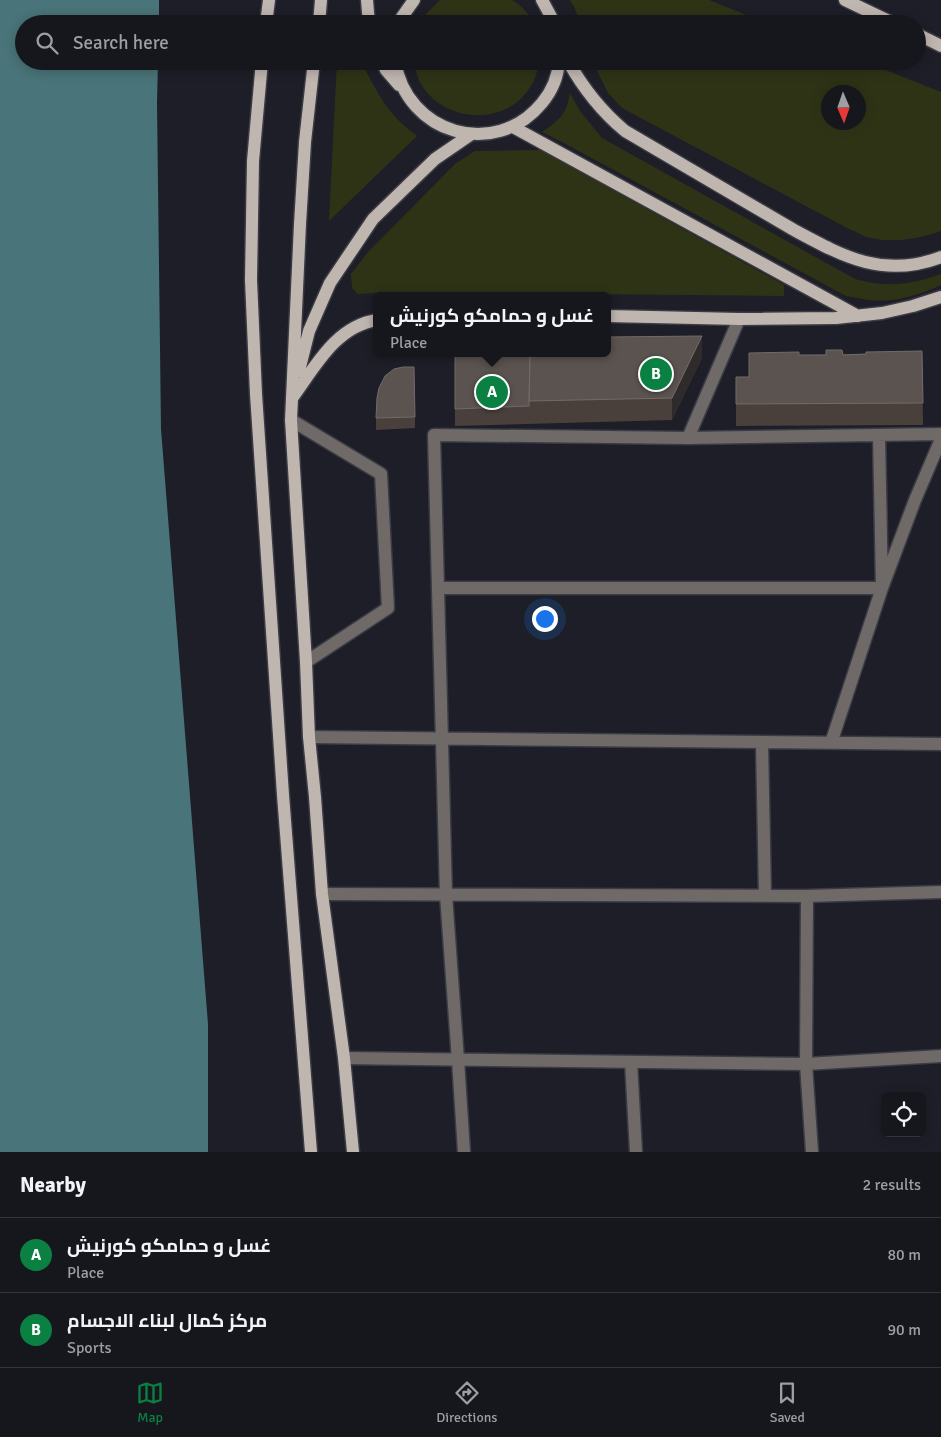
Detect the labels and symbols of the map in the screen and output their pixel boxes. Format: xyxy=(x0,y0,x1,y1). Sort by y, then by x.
north arrow xyxy=(821,85,866,130)
pin: B xyxy=(640,355,672,393)
pin: A xyxy=(476,373,508,411)
your location xyxy=(532,606,558,632)

